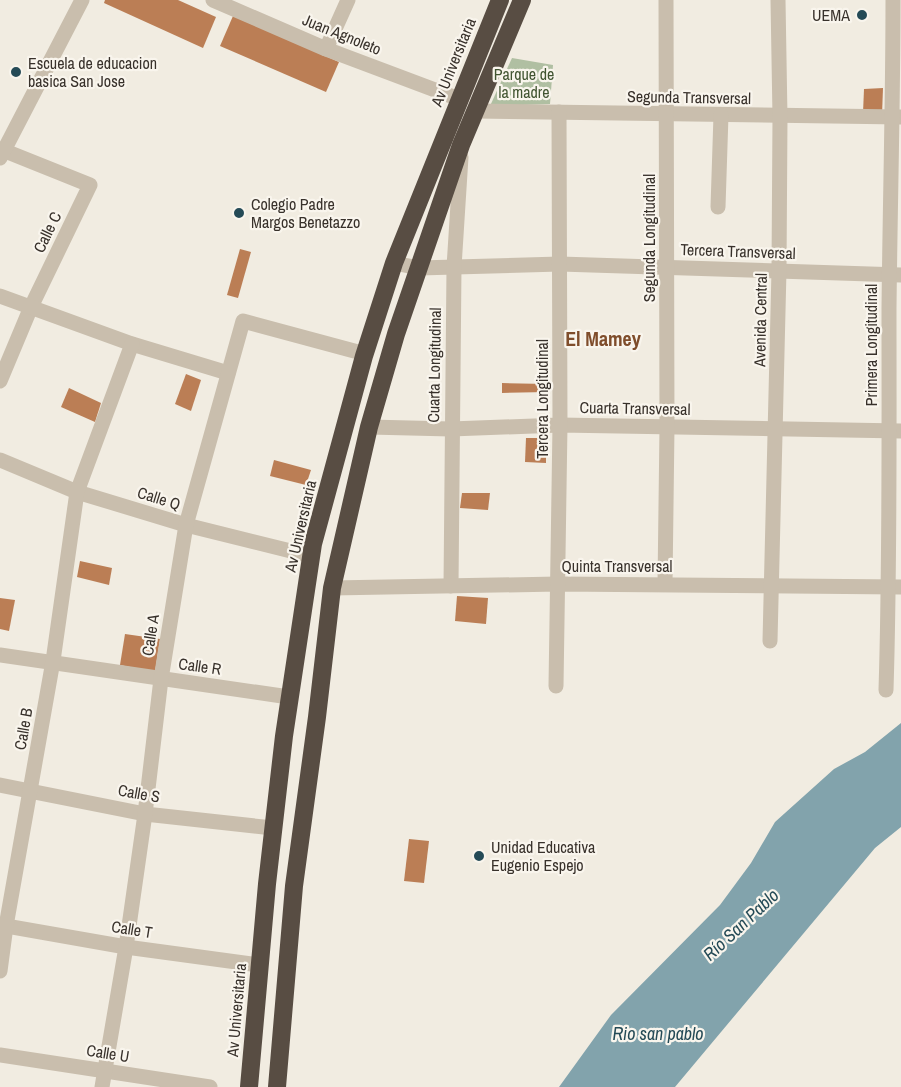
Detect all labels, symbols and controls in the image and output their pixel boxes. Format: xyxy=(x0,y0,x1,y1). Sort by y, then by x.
place label: UEMA xyxy=(812,4,850,26)
street label: Juan Agnoleto xyxy=(299,8,385,60)
marker: UEMA xyxy=(855,8,869,22)
street label: Av Universitaria xyxy=(425,14,481,111)
place label: Escuela de educacion basica San Jose xyxy=(28,52,157,92)
park label: Parque de la madre xyxy=(494,63,554,103)
marker: Escuela de educacion basica San Jose xyxy=(9,65,23,79)
street label: Segunda Transversal xyxy=(627,85,751,109)
street label: Segunda Longitudinal xyxy=(638,174,660,302)
place label: Colegio Padre Margos Benetazzo xyxy=(251,193,360,233)
marker: Colegio Padre Margos Benetazzo xyxy=(232,206,246,220)
street label: Calle C xyxy=(28,208,66,256)
street label: Tercera Transversal xyxy=(680,238,796,264)
street label: Avenida Central xyxy=(748,273,772,368)
street label: Primera Longitudinal xyxy=(860,284,882,406)
street label: Cuarta Longitudinal xyxy=(422,307,446,423)
district label: El Mamey xyxy=(565,325,642,352)
street label: Tercera Longitudinal xyxy=(531,339,553,459)
street label: Cuarta Transversal xyxy=(579,396,691,420)
street label: Av Universitaria xyxy=(279,477,321,575)
street label: Calle Q xyxy=(135,481,183,515)
street label: Quinta Transversal xyxy=(562,555,673,577)
street label: Calle A xyxy=(136,613,164,657)
street label: Calle R xyxy=(177,652,223,680)
street label: Calle B xyxy=(8,706,38,752)
street label: Calle S xyxy=(116,778,162,808)
place label: Unidad Educativa Eugenio Espejo xyxy=(491,836,596,876)
marker: Unidad Educativa Eugenio Espejo xyxy=(472,849,486,863)
water label: Río San Pablo xyxy=(697,883,784,966)
street label: Calle T xyxy=(110,915,154,943)
street label: Av Universitaria xyxy=(221,962,251,1059)
water label: Rio san pablo xyxy=(612,1021,704,1046)
street label: Calle U xyxy=(85,1039,131,1067)

